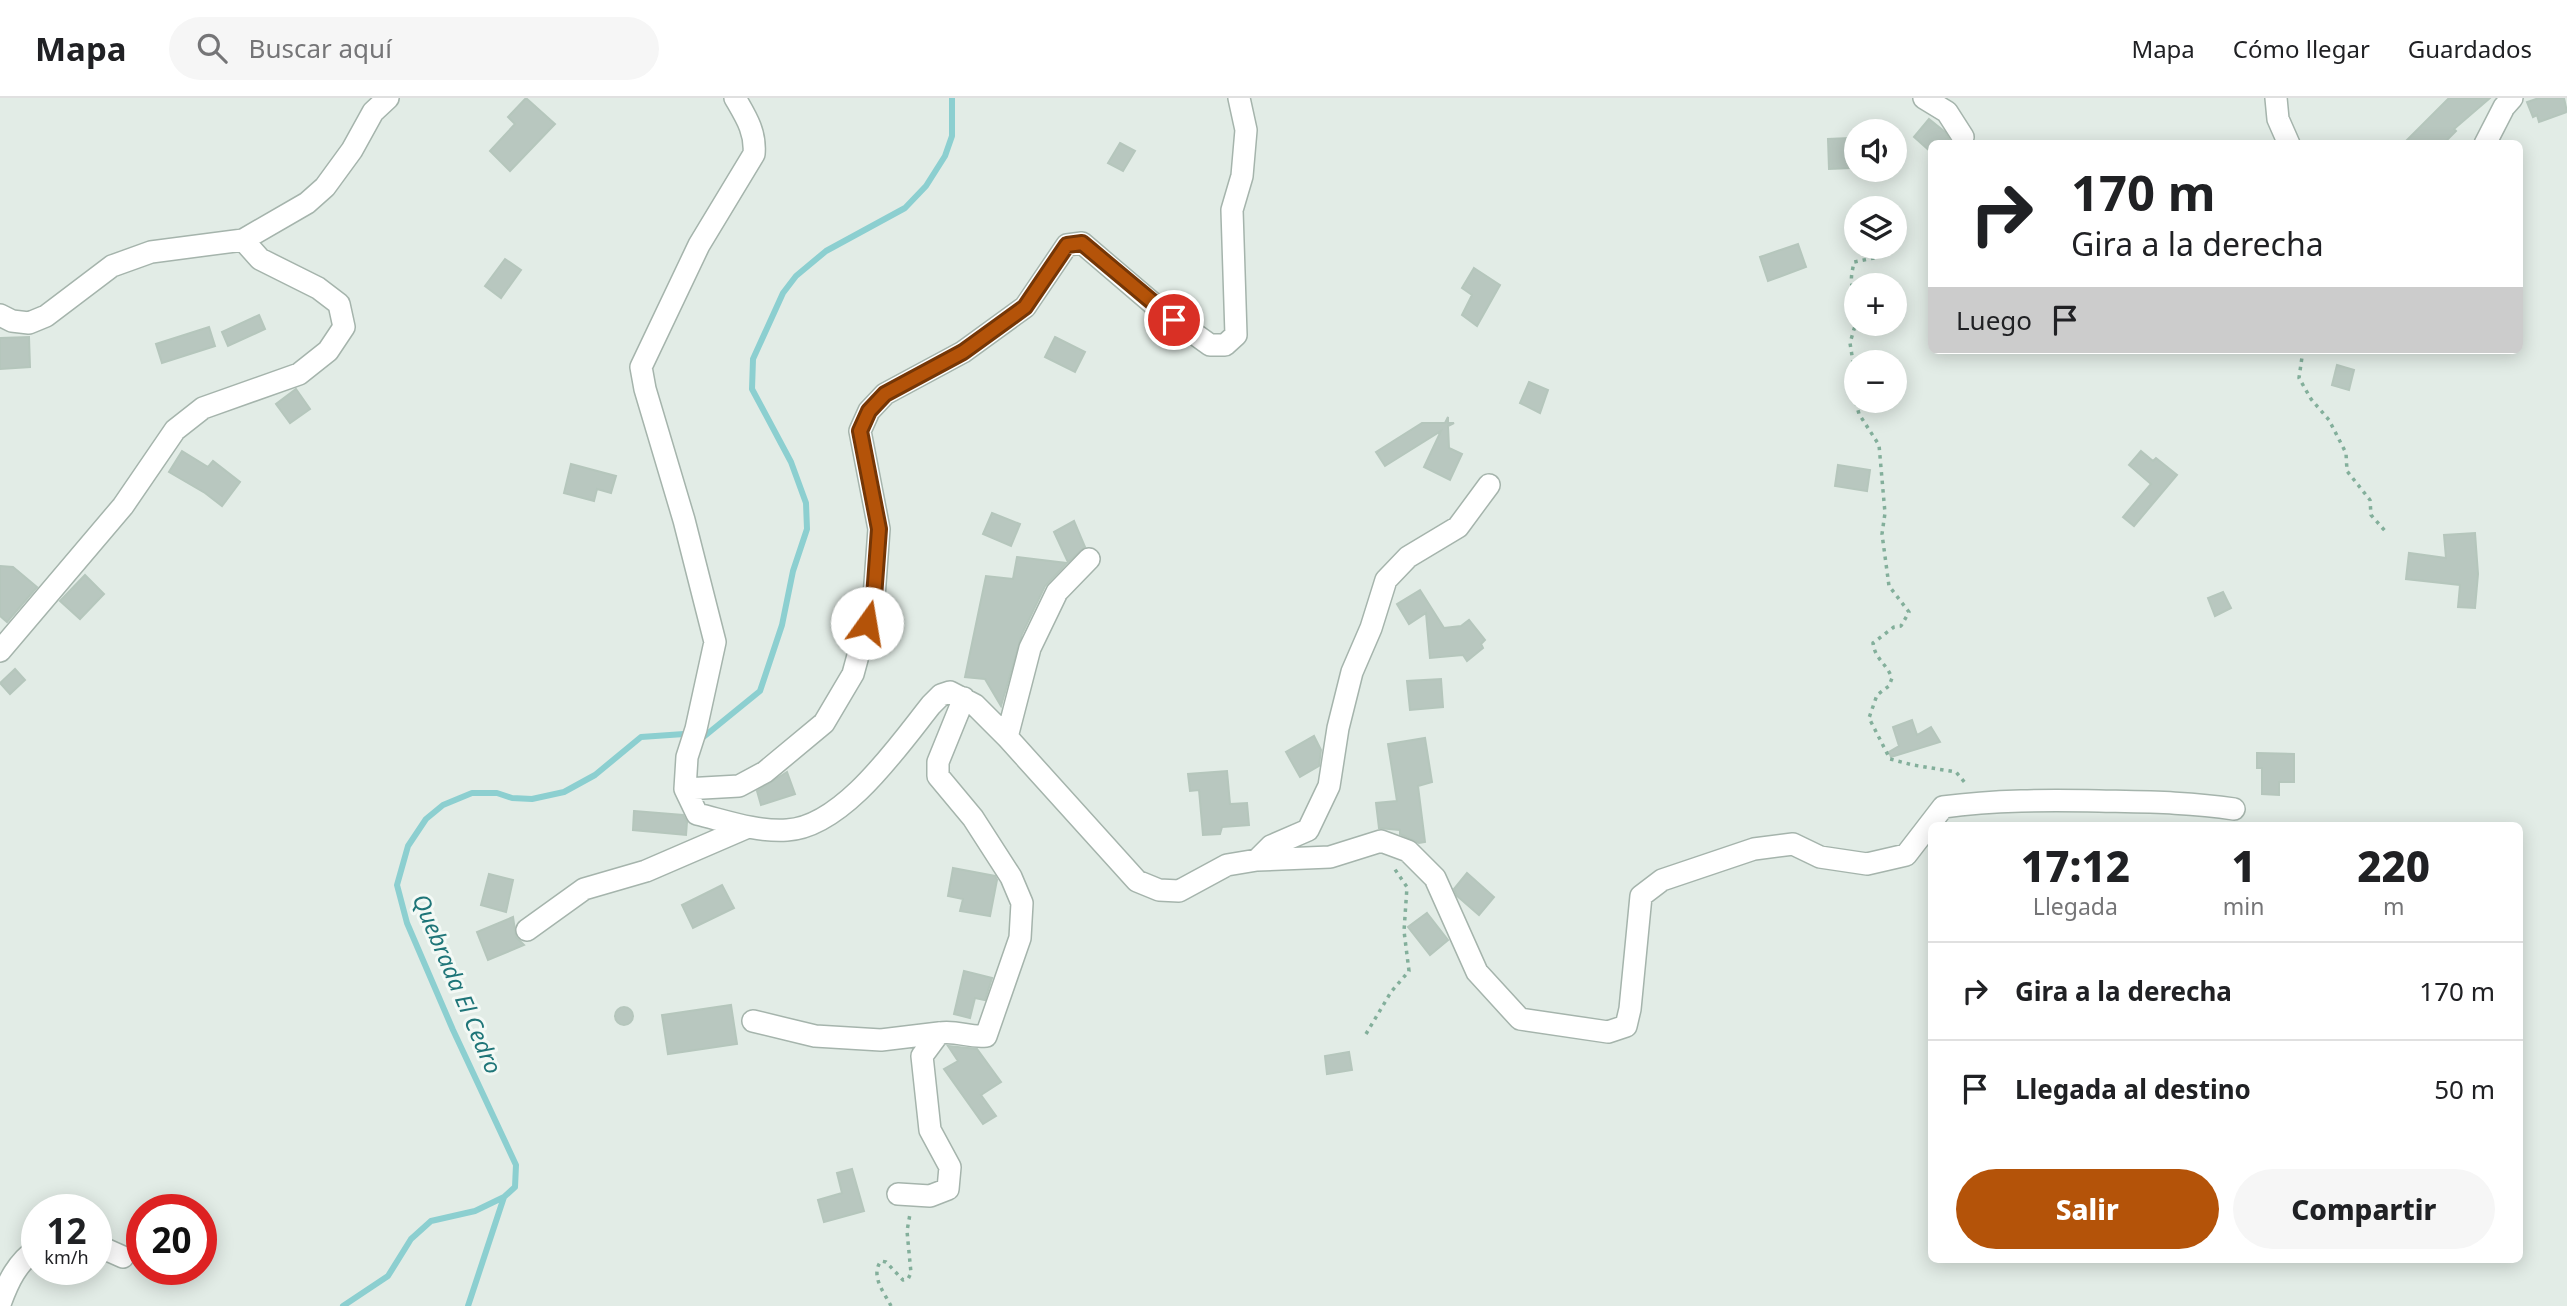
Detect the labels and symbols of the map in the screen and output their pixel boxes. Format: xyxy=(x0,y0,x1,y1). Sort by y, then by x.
pin xyxy=(1144,290,1204,350)
position arrow xyxy=(830,586,904,660)
water label: Quebrada El Cedro xyxy=(406,889,510,1078)
speed limit sign: 20 xyxy=(126,1194,217,1285)

